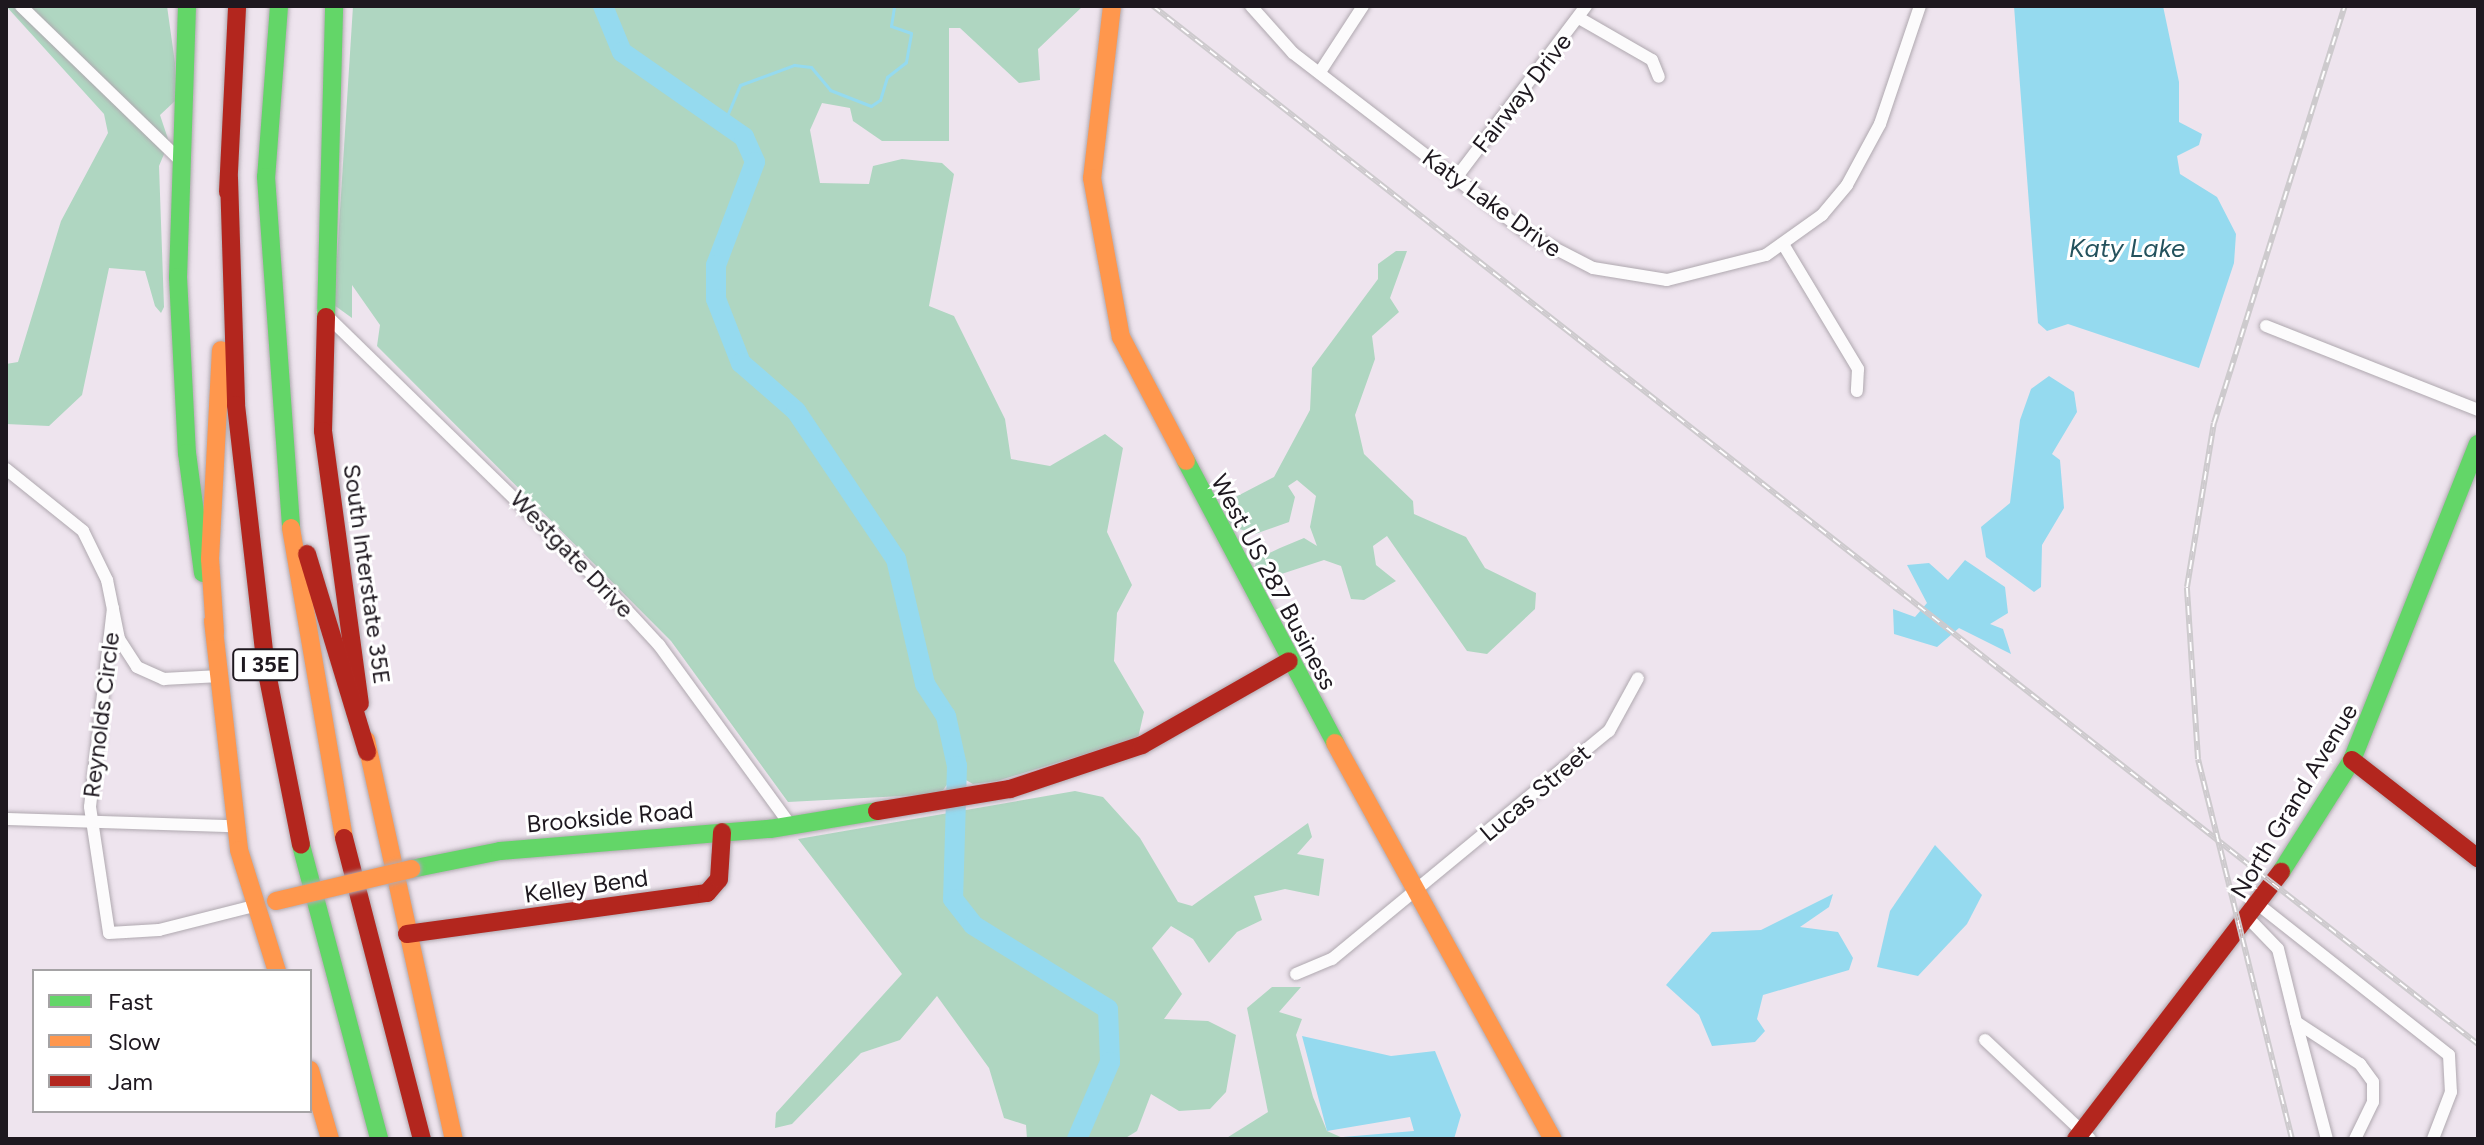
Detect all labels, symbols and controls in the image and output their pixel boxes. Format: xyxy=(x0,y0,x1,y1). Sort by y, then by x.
street label: Fairway Drive xyxy=(1466,28,1578,158)
street label: Katy Lake Drive xyxy=(1417,143,1567,263)
water label: Katy Lake xyxy=(2069,233,2185,265)
street label: South Interstate 35E xyxy=(337,462,397,686)
street label: West US 287 Business xyxy=(1205,469,1343,695)
street label: Westgate Drive xyxy=(504,485,640,623)
street label: Reynolds Circle xyxy=(77,631,125,799)
road number: I 35E xyxy=(231,647,299,683)
street label: North Grand Avenue xyxy=(2224,698,2364,904)
street label: Lucas Street xyxy=(1474,738,1596,848)
street label: Brookside Road xyxy=(525,795,695,839)
street label: Kelley Bend xyxy=(522,863,650,909)
legend xyxy=(32,969,312,1113)
text: Fast xyxy=(108,987,153,1016)
text: Slow xyxy=(108,1027,160,1056)
text: Jam xyxy=(108,1067,153,1096)

